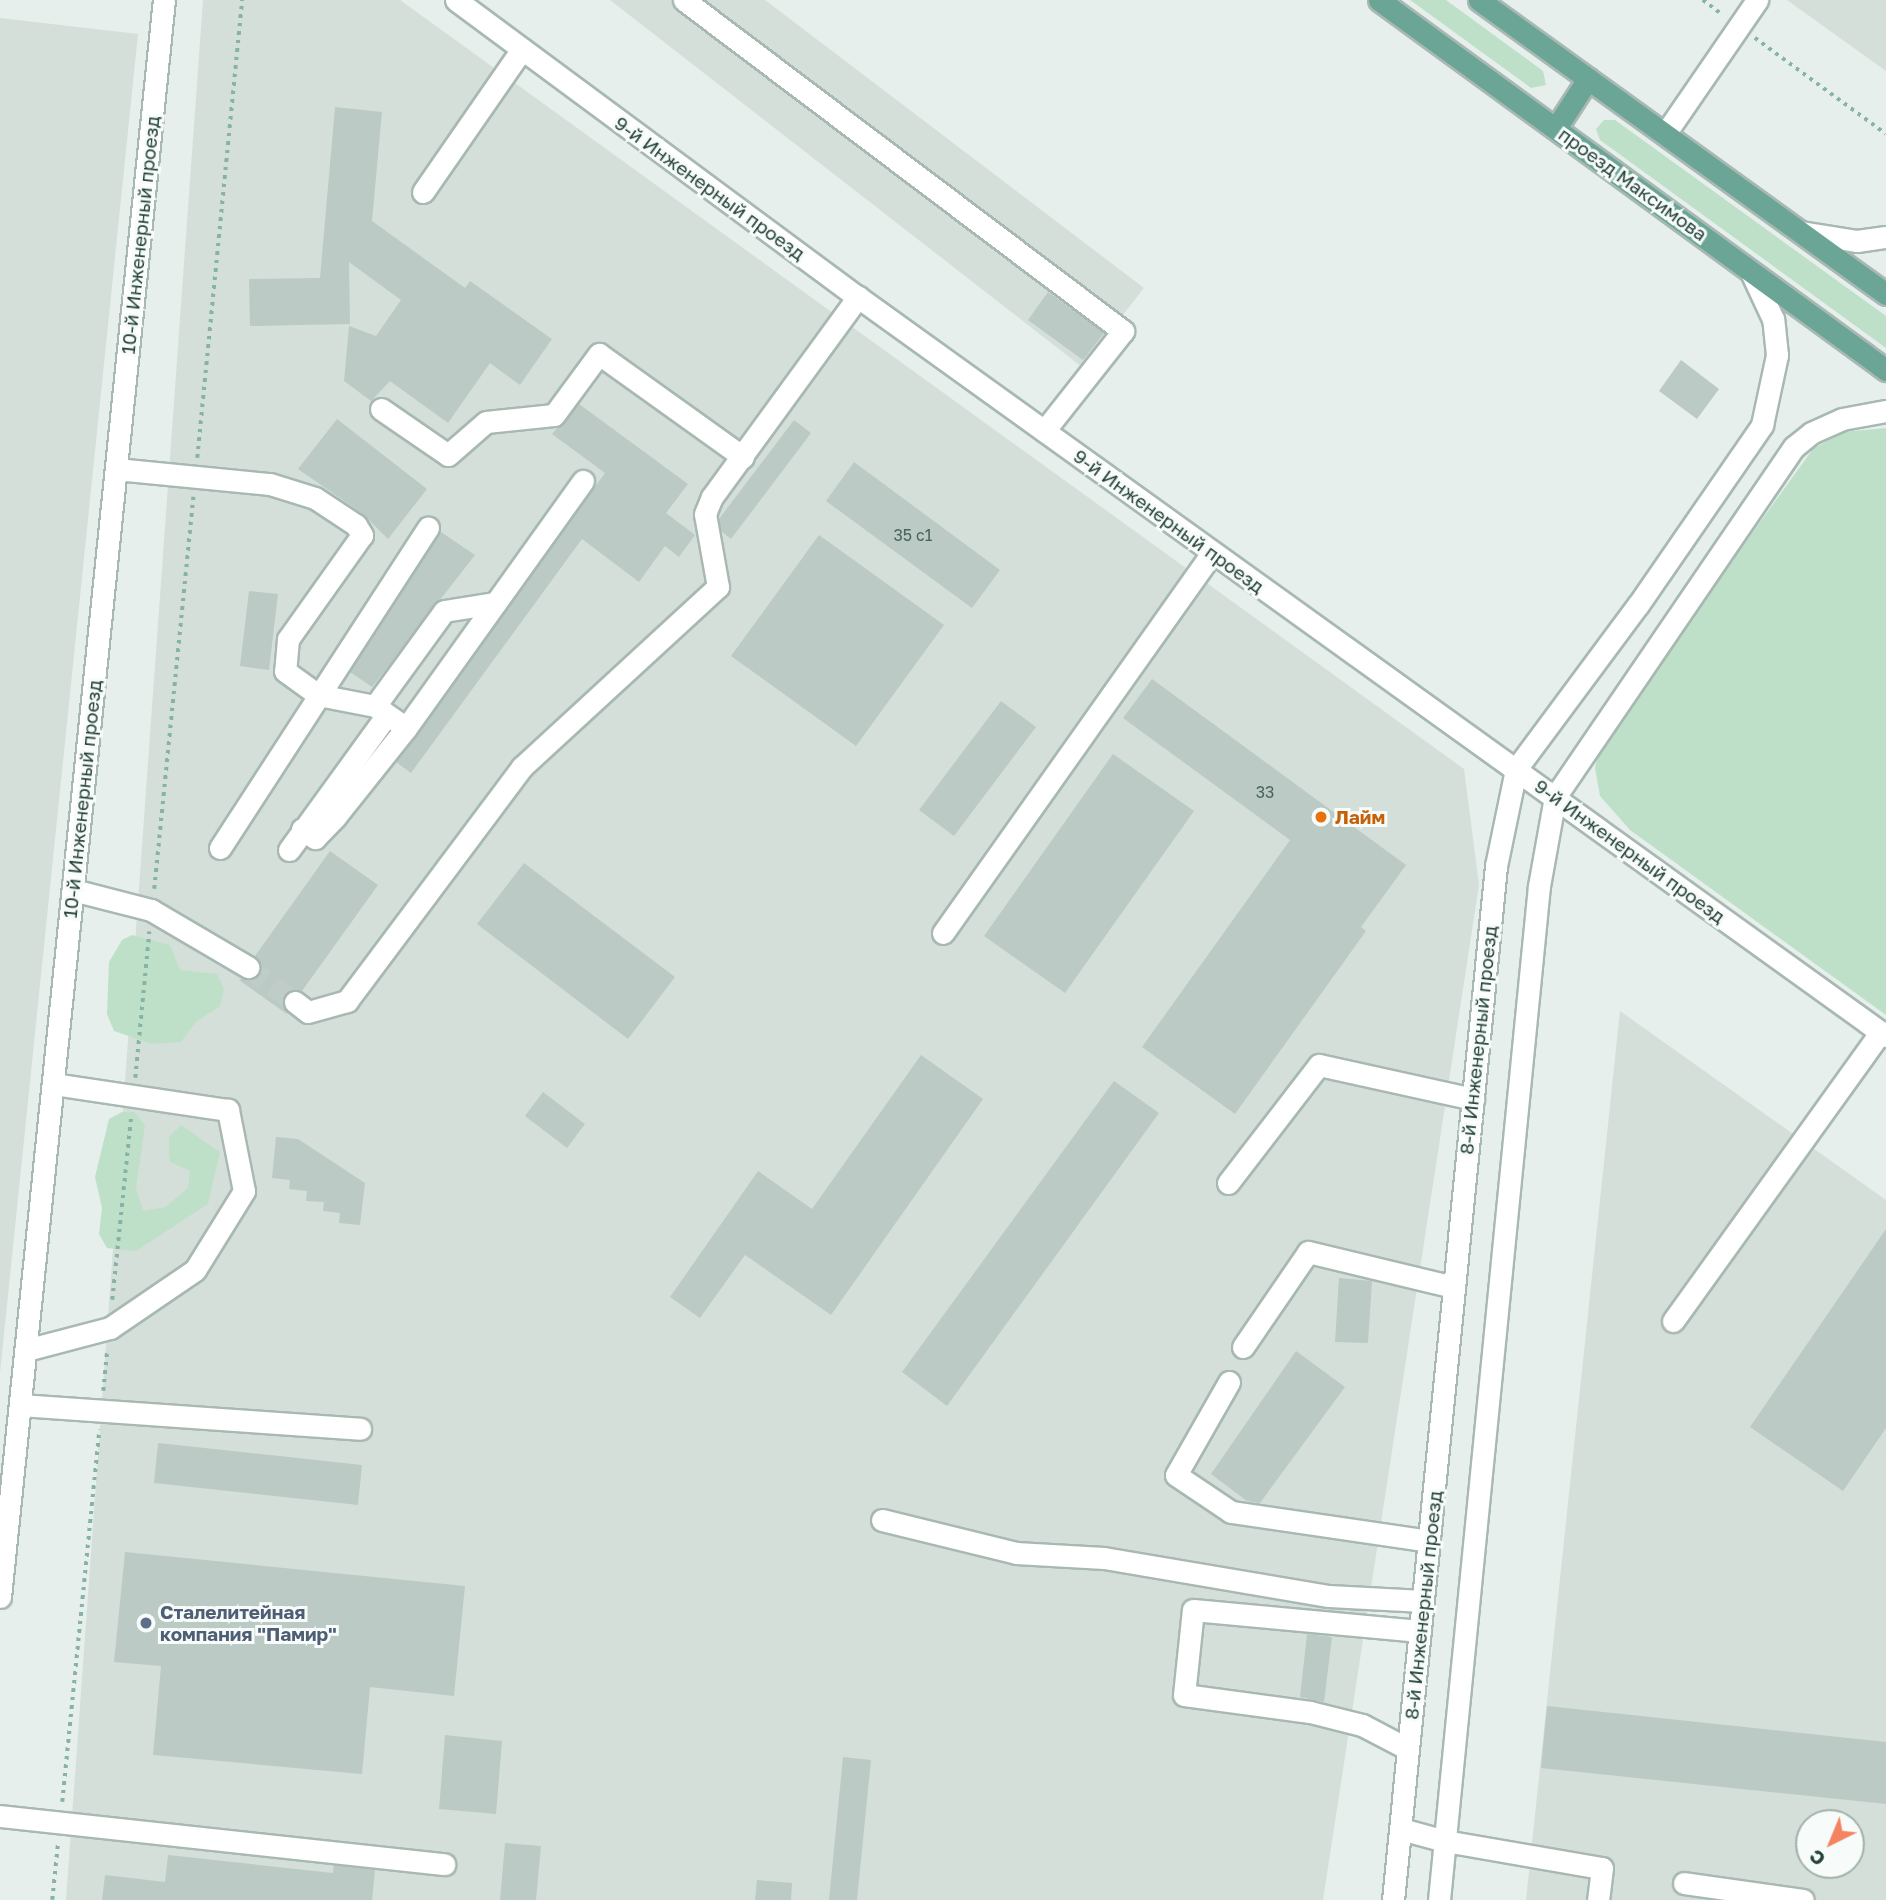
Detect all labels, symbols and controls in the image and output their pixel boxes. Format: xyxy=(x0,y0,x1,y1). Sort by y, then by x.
street label: 9-й Инженерный проезд xyxy=(610,111,810,265)
street label: 10-й Инженерный проезд xyxy=(116,115,164,355)
street label: проезд Максимова xyxy=(1554,123,1712,245)
street label: 9-й Инженерный проезд xyxy=(1069,444,1269,598)
house number: 35 с1 xyxy=(893,525,933,545)
street label: 10-й Инженерный проезд xyxy=(58,679,106,919)
street label: 9-й Инженерный проезд xyxy=(1530,774,1730,928)
house number: 33 xyxy=(1256,782,1274,802)
place label: Лайм xyxy=(1335,806,1385,828)
marker: Лайм xyxy=(1313,809,1329,825)
street label: 8-й Инженерный проезд xyxy=(1455,924,1501,1156)
street label: 8-й Инженерный проезд xyxy=(1400,1489,1446,1721)
place label: Сталелитейная компания "Памир" xyxy=(160,1601,337,1645)
marker: Сталелитейная компания "Памир" xyxy=(138,1615,154,1631)
north arrow xyxy=(1795,1809,1865,1879)
text: С xyxy=(1804,1845,1829,1871)

